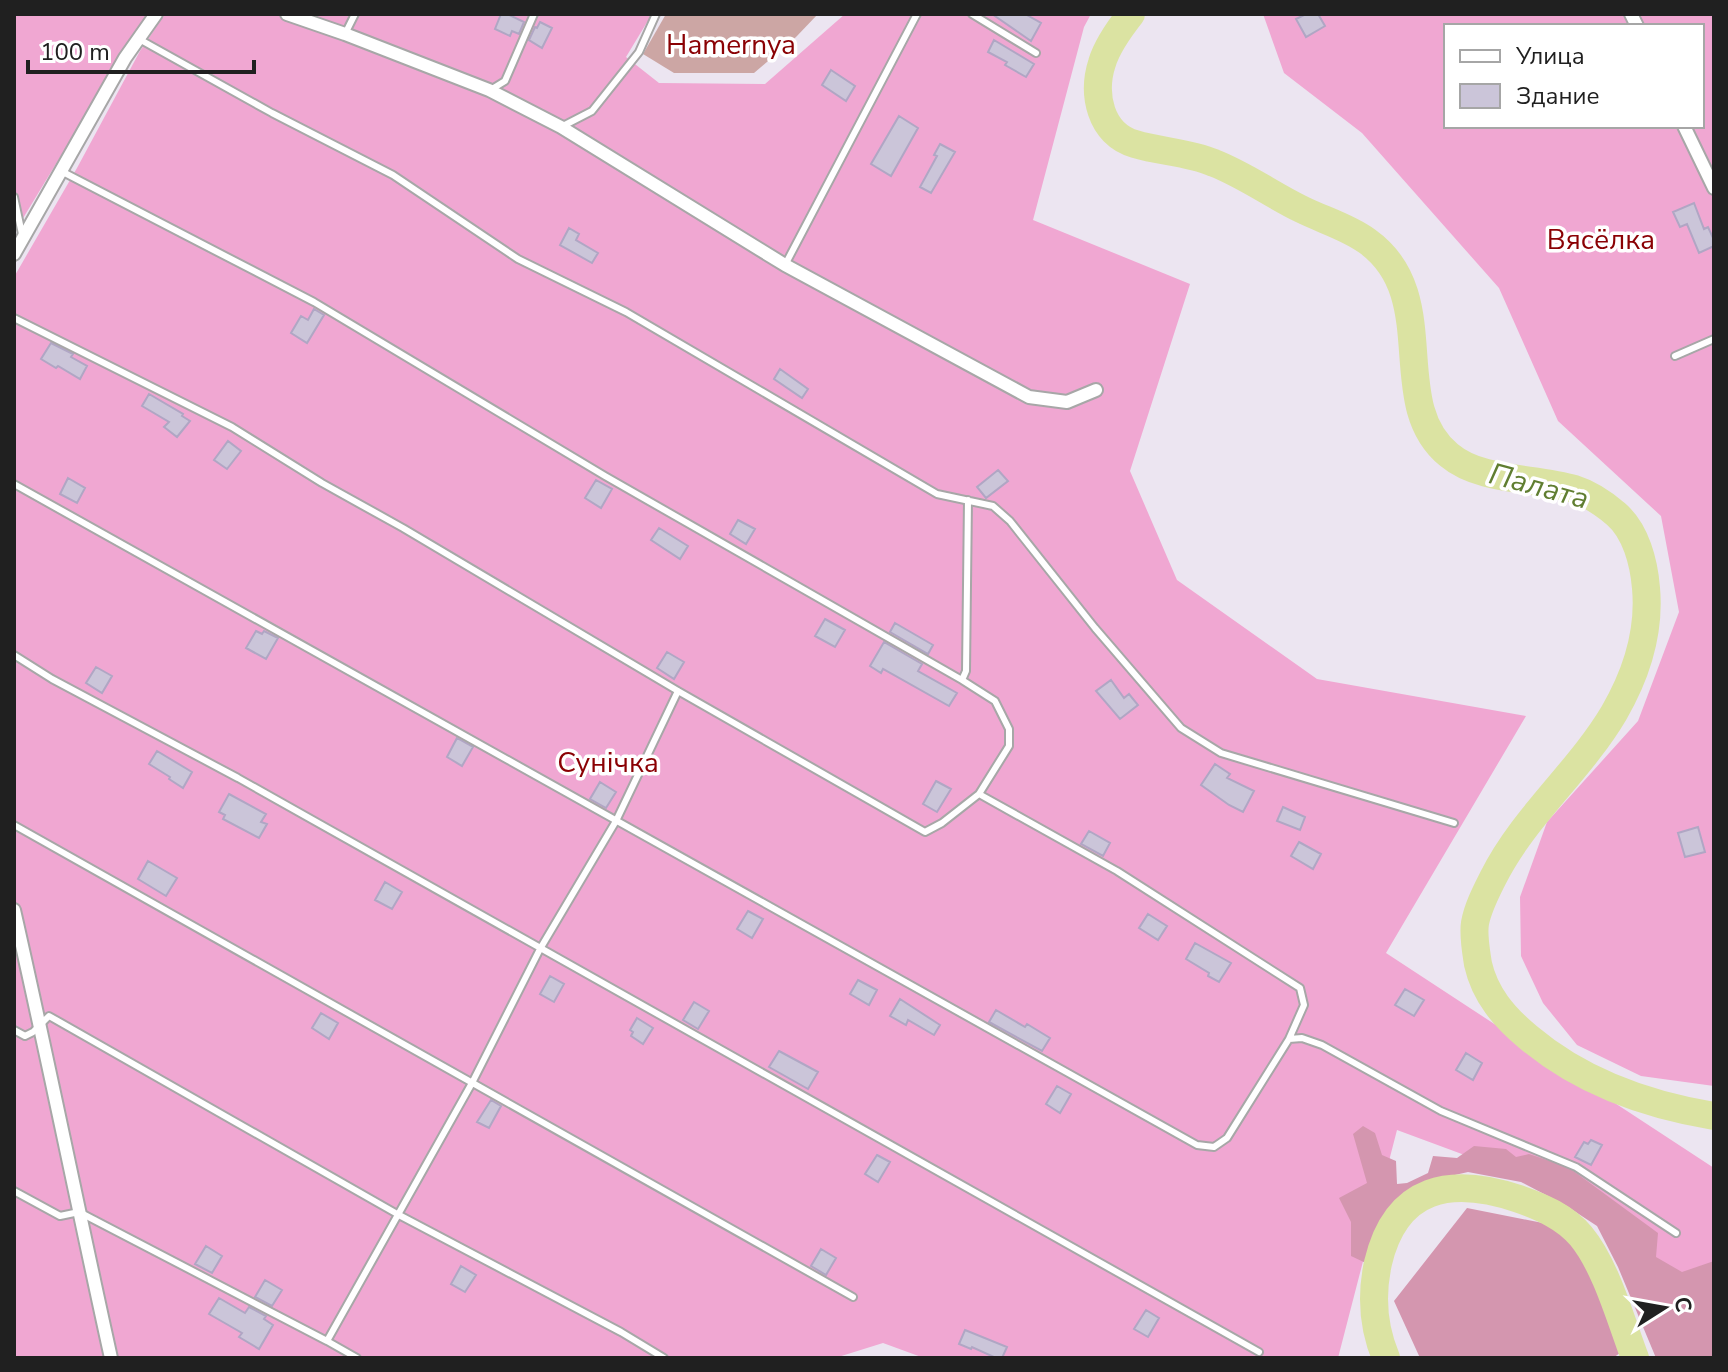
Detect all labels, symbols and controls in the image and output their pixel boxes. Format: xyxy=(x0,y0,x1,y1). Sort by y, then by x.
scale bar xyxy=(28,24,254,74)
legend xyxy=(1444,24,1704,128)
park label: Hamernya xyxy=(666,26,796,64)
text: 100 m xyxy=(40,36,110,68)
text: Улица xyxy=(1515,40,1585,72)
text: Здание xyxy=(1516,80,1600,112)
park label: Вясёлка xyxy=(1547,221,1655,259)
water label: Палата xyxy=(1484,454,1593,519)
park label: Сунічка xyxy=(557,744,659,782)
north arrow xyxy=(1624,1268,1704,1348)
text: С xyxy=(1666,1294,1699,1315)

